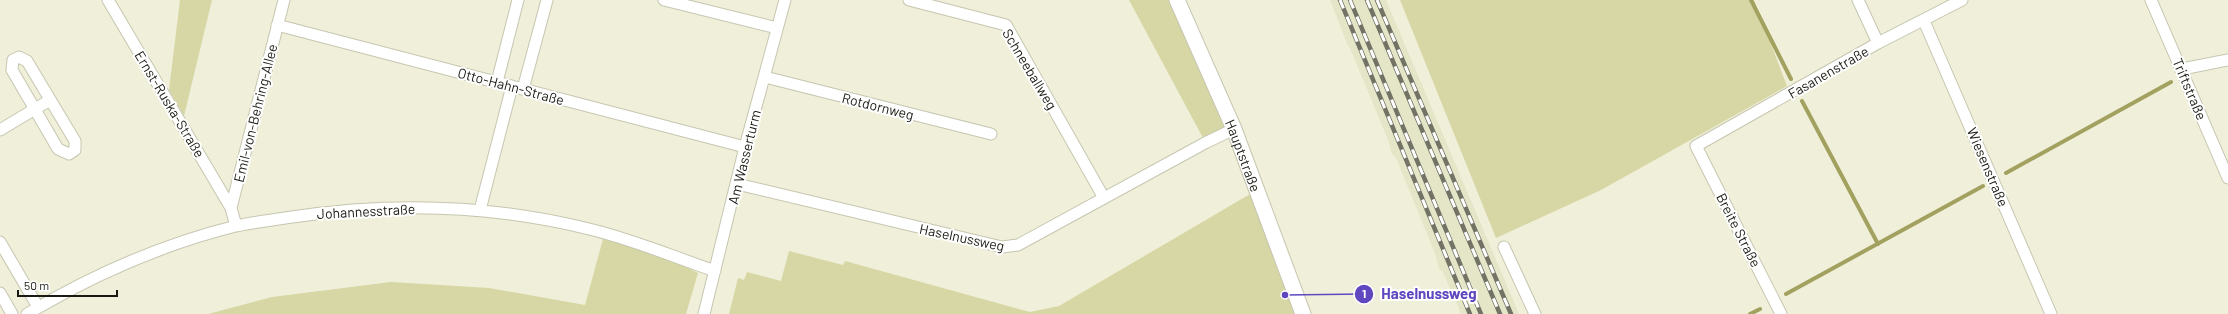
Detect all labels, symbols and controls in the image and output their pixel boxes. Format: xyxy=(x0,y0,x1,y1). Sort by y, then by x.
street label: Schneeballweg xyxy=(999,25,1061,113)
street label: Emil-von-Behring-Allee xyxy=(230,42,280,184)
street label: Fasanenstraße xyxy=(1785,42,1871,102)
street label: Ernst-Ruska-Straße xyxy=(131,48,209,160)
street label: Triftstraße xyxy=(2169,56,2211,122)
street label: Otto-Hahn-Straße xyxy=(456,64,566,108)
street label: Rotdornweg xyxy=(840,89,916,123)
street label: Am Wasserturm xyxy=(724,108,764,206)
street label: Hauptstraße xyxy=(1222,116,1265,194)
street label: Wiesenstraße xyxy=(1964,125,2012,209)
street label: Breite Straße xyxy=(1713,190,1765,270)
street label: Johannesstraße xyxy=(316,200,416,222)
street label: Haselnussweg xyxy=(918,220,1006,254)
scale bar xyxy=(18,272,117,298)
text: 50 m xyxy=(24,278,49,292)
callout: Haselnussweg xyxy=(1354,280,1485,307)
text: Haselnussweg xyxy=(1381,284,1477,302)
text: 1 xyxy=(1362,286,1366,300)

